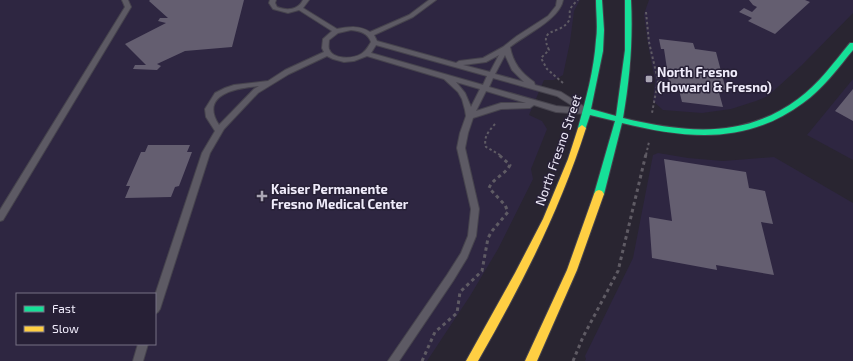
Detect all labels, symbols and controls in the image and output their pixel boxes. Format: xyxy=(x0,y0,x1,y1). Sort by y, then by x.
place label: North Fresno (Howard & Fresno) xyxy=(657,64,772,95)
marker: North Fresno (Howard & Fresno) xyxy=(644,74,654,84)
street label: North Fresno Street xyxy=(531,92,585,208)
place label: Kaiser Permanente Fresno Medical Center xyxy=(271,181,409,212)
marker: Kaiser Permanente Fresno Medical Center xyxy=(256,190,268,202)
legend xyxy=(16,293,156,345)
text: Fast xyxy=(52,301,76,315)
text: Slow xyxy=(52,321,79,335)

